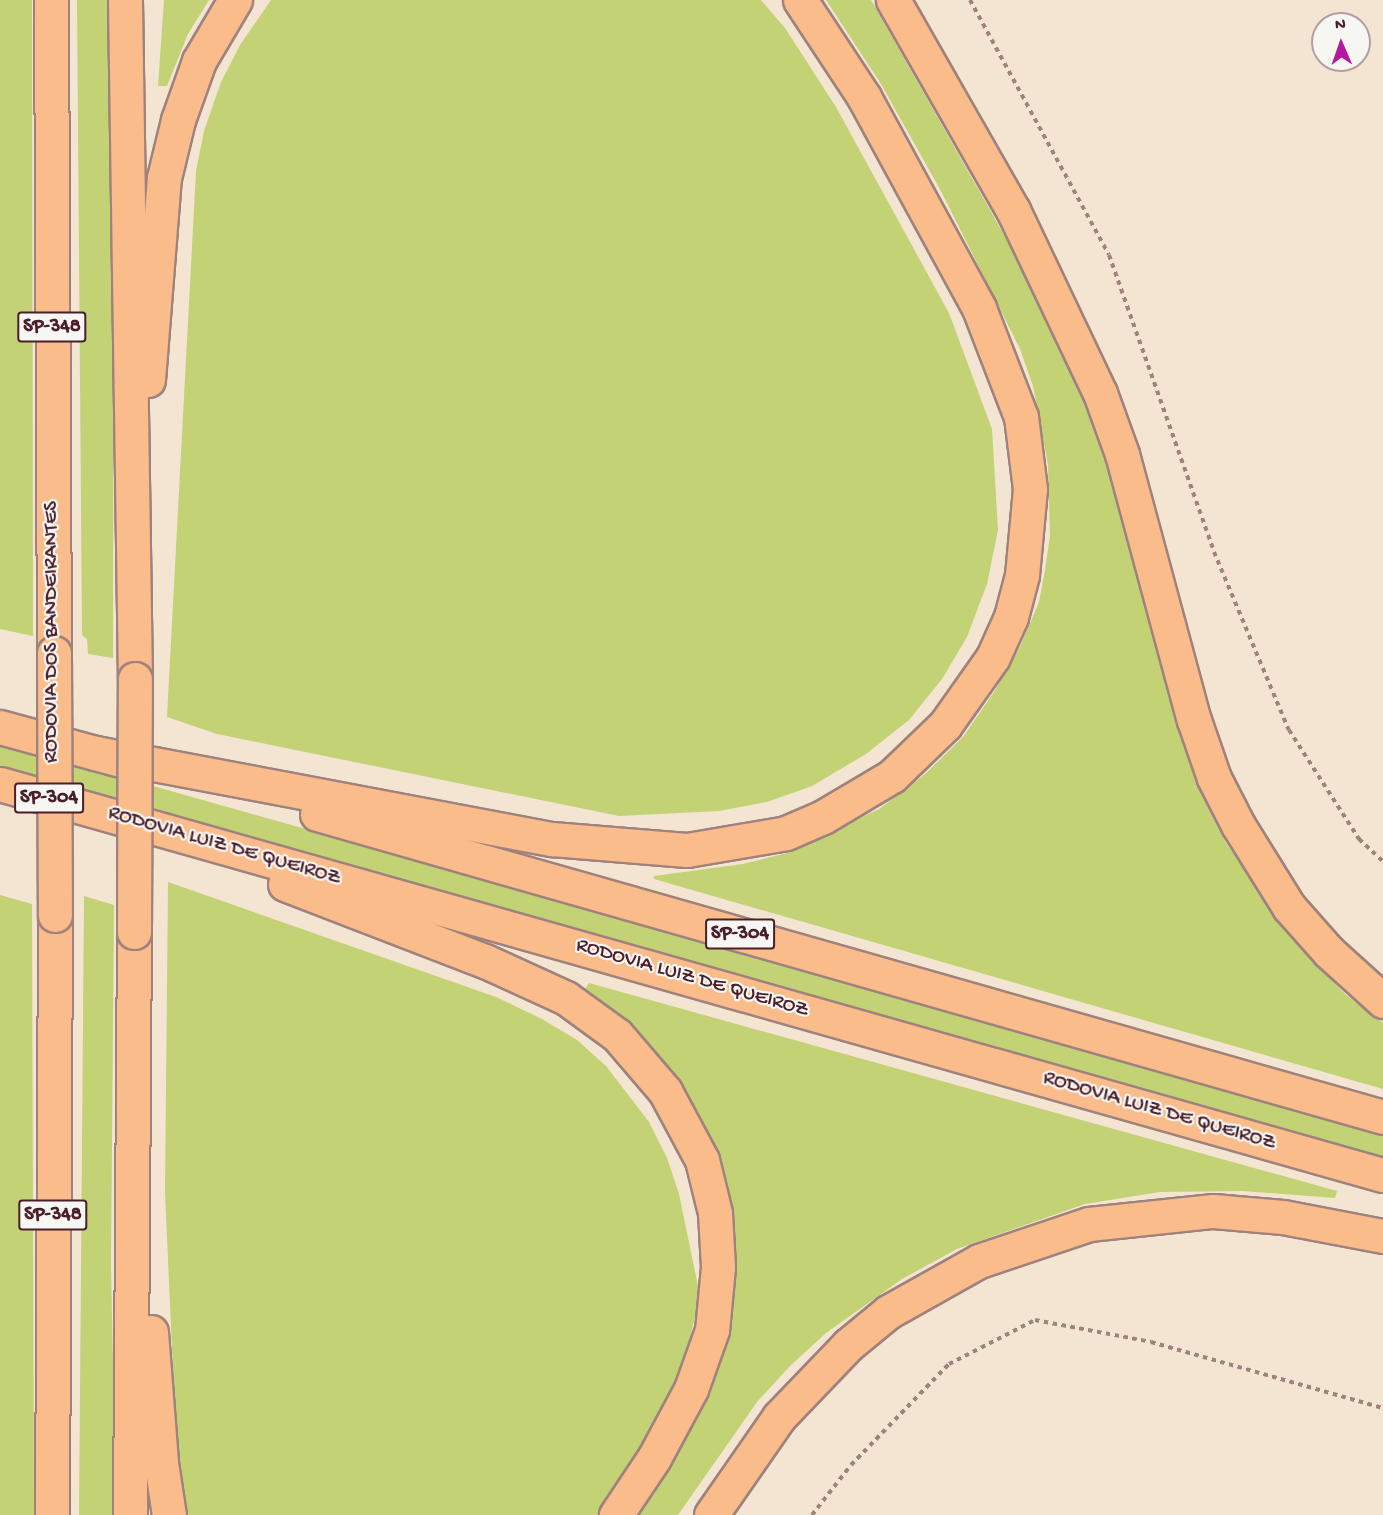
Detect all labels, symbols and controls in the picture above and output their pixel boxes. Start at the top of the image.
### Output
north arrow [1311,12,1371,72]
text: N [1335,16,1346,35]
road number: SP-348 [16,310,88,344]
street label: RODOVIA DOS BANDEIRANTES [40,501,66,763]
road number: SP-304 [13,781,85,815]
street label: RODOVIA LUIZ DE QUEIROZ [105,802,343,892]
road number: SP-304 [704,917,776,951]
street label: RODOVIA LUIZ DE QUEIROZ [573,934,811,1024]
street label: RODOVIA LUIZ DE QUEIROZ [1040,1067,1278,1157]
road number: SP-348 [17,1198,89,1232]

